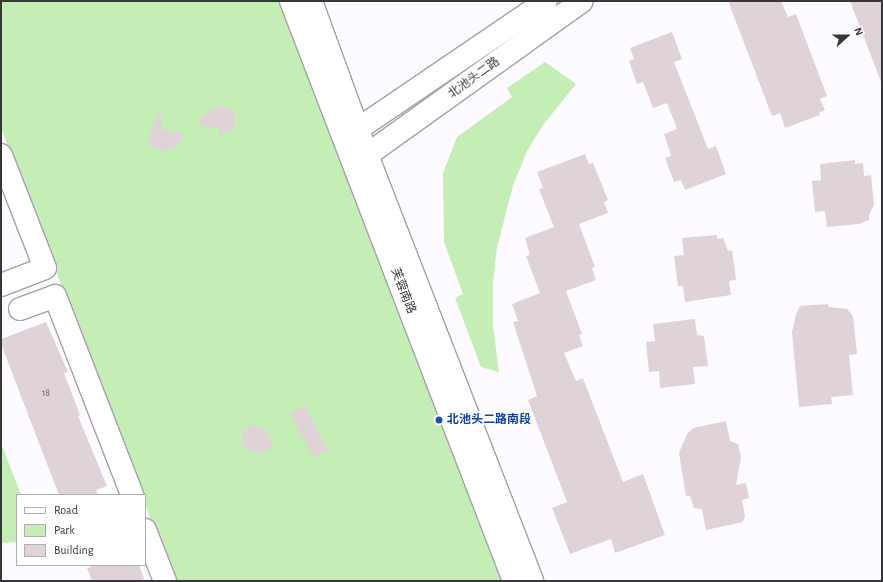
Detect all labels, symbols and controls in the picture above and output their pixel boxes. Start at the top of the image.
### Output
north arrow [827,16,867,56]
text: N [852,26,865,37]
street label: 北池头二路 [445,55,503,101]
street label: 芙蓉南路 [388,266,418,316]
house number: 18 [42,388,50,400]
place label: 北池头二路南段 [447,413,531,427]
marker: 北池头二路南段 [434,415,444,425]
legend [16,494,146,566]
text: Road [54,504,78,516]
text: Park [54,524,75,536]
text: Building [54,544,94,556]

